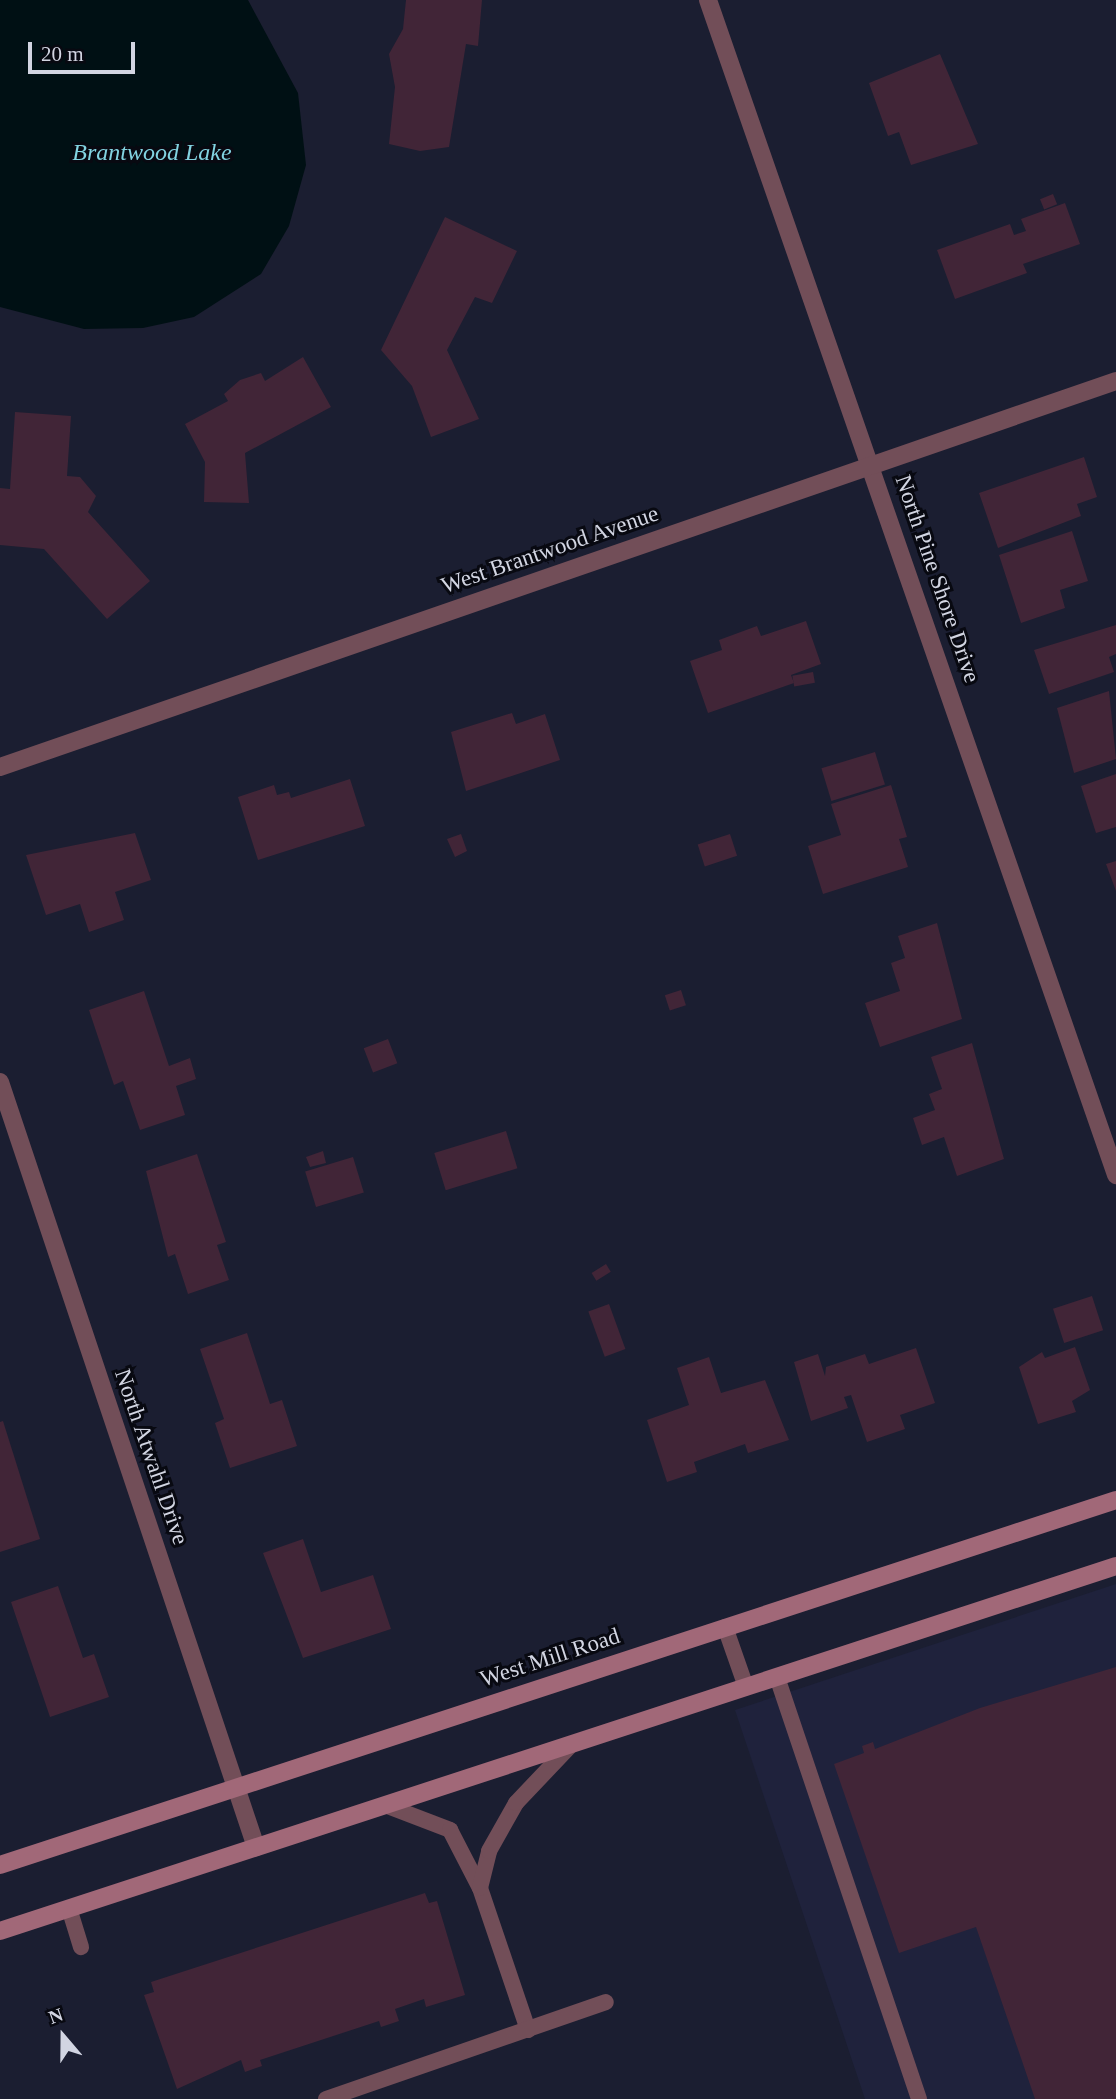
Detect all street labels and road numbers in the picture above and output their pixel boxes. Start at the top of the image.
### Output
street label: North Pine Shore Drive [888,472,986,686]
street label: West Brantwood Avenue [437,500,663,600]
street label: North Atwahl Drive [108,1365,194,1549]
street label: West Mill Road [477,1622,623,1694]

